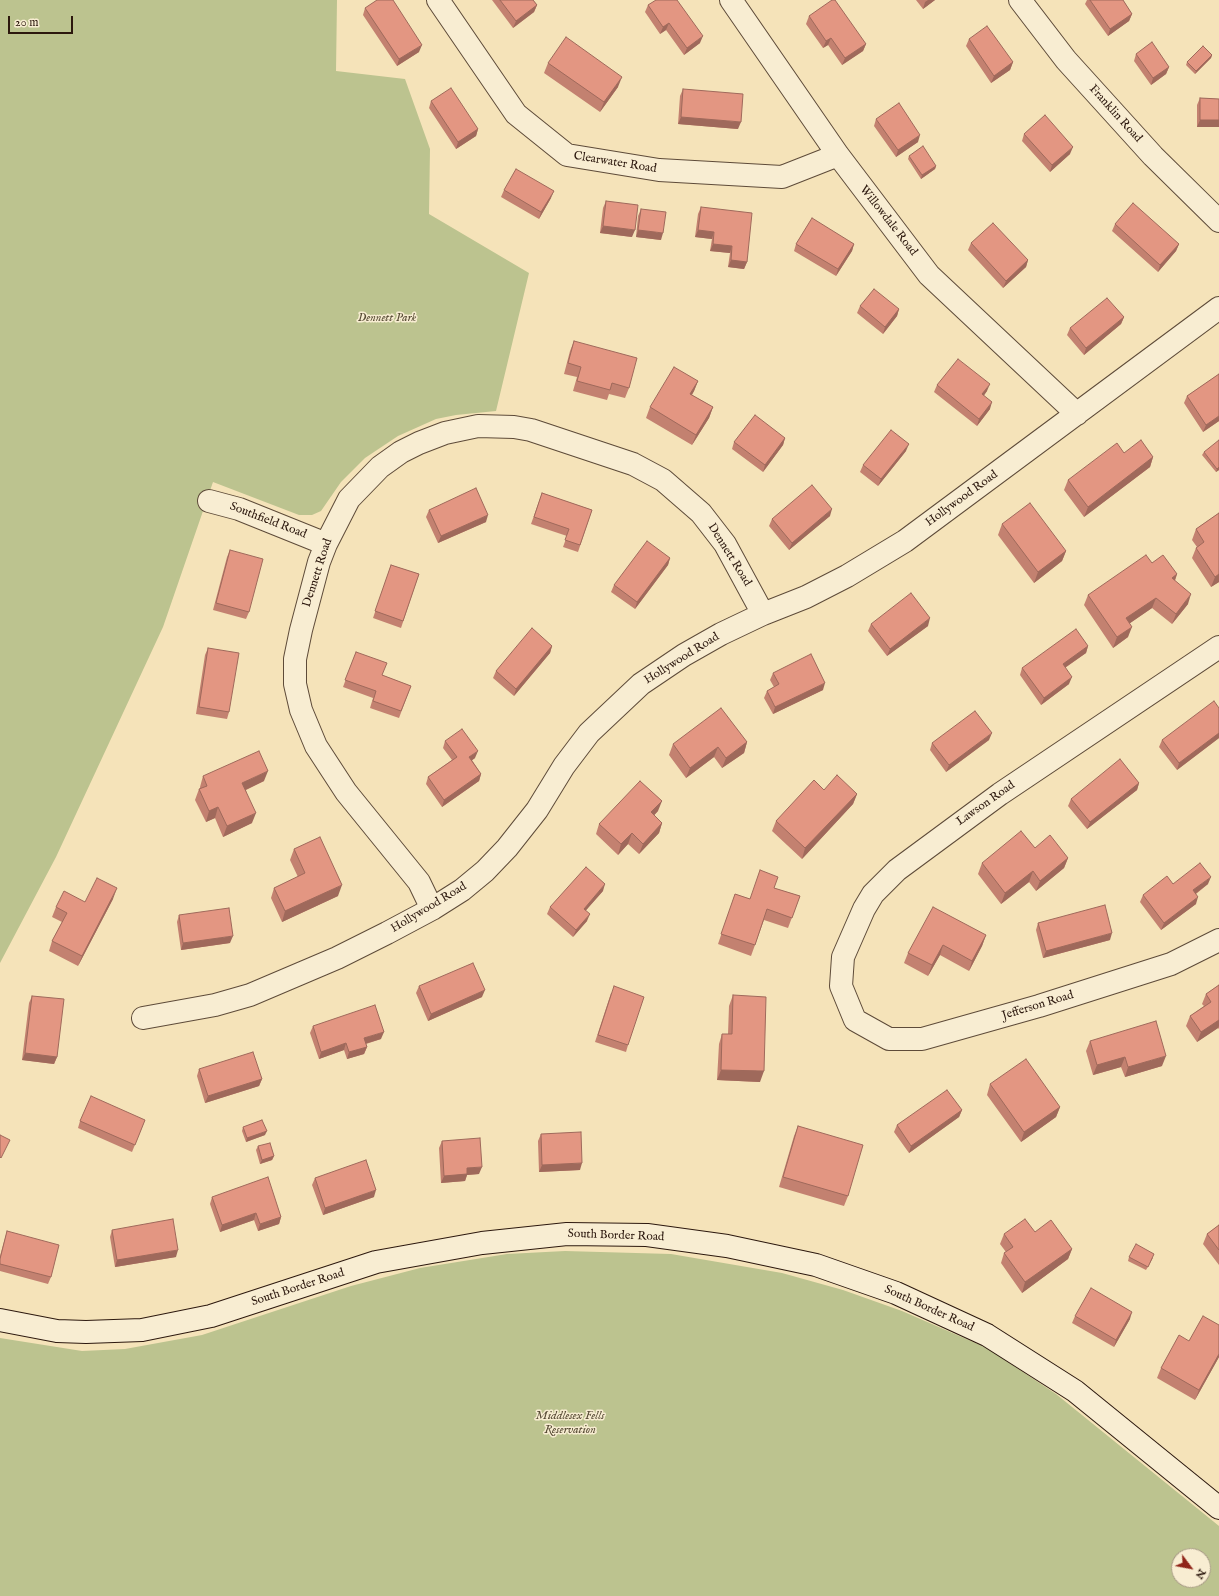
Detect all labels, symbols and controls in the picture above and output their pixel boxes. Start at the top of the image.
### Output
scale bar [10,8,75,34]
text: 20 m [15,15,38,30]
street label: Franklin Road [1085,82,1145,146]
street label: Clearwater Road [573,149,657,177]
street label: Willowdale Road [856,183,920,259]
park label: Dennett Park [358,312,416,326]
street label: Hollywood Road [923,468,1001,530]
street label: Southfield Road [228,500,308,542]
street label: Dennett Road [704,521,754,589]
street label: Dennett Road [300,537,336,609]
street label: Hollywood Road [642,630,722,688]
street label: Lawson Road [954,779,1018,829]
street label: Hollywood Road [389,880,469,936]
street label: Jefferson Road [1001,988,1075,1024]
street label: South Border Road [567,1227,665,1245]
street label: South Border Road [250,1266,346,1310]
street label: South Border Road [882,1283,976,1335]
park label: Middlesex Fells Reservation [536,1410,604,1438]
north arrow [1171,1548,1211,1588]
text: N [1192,1566,1209,1582]

